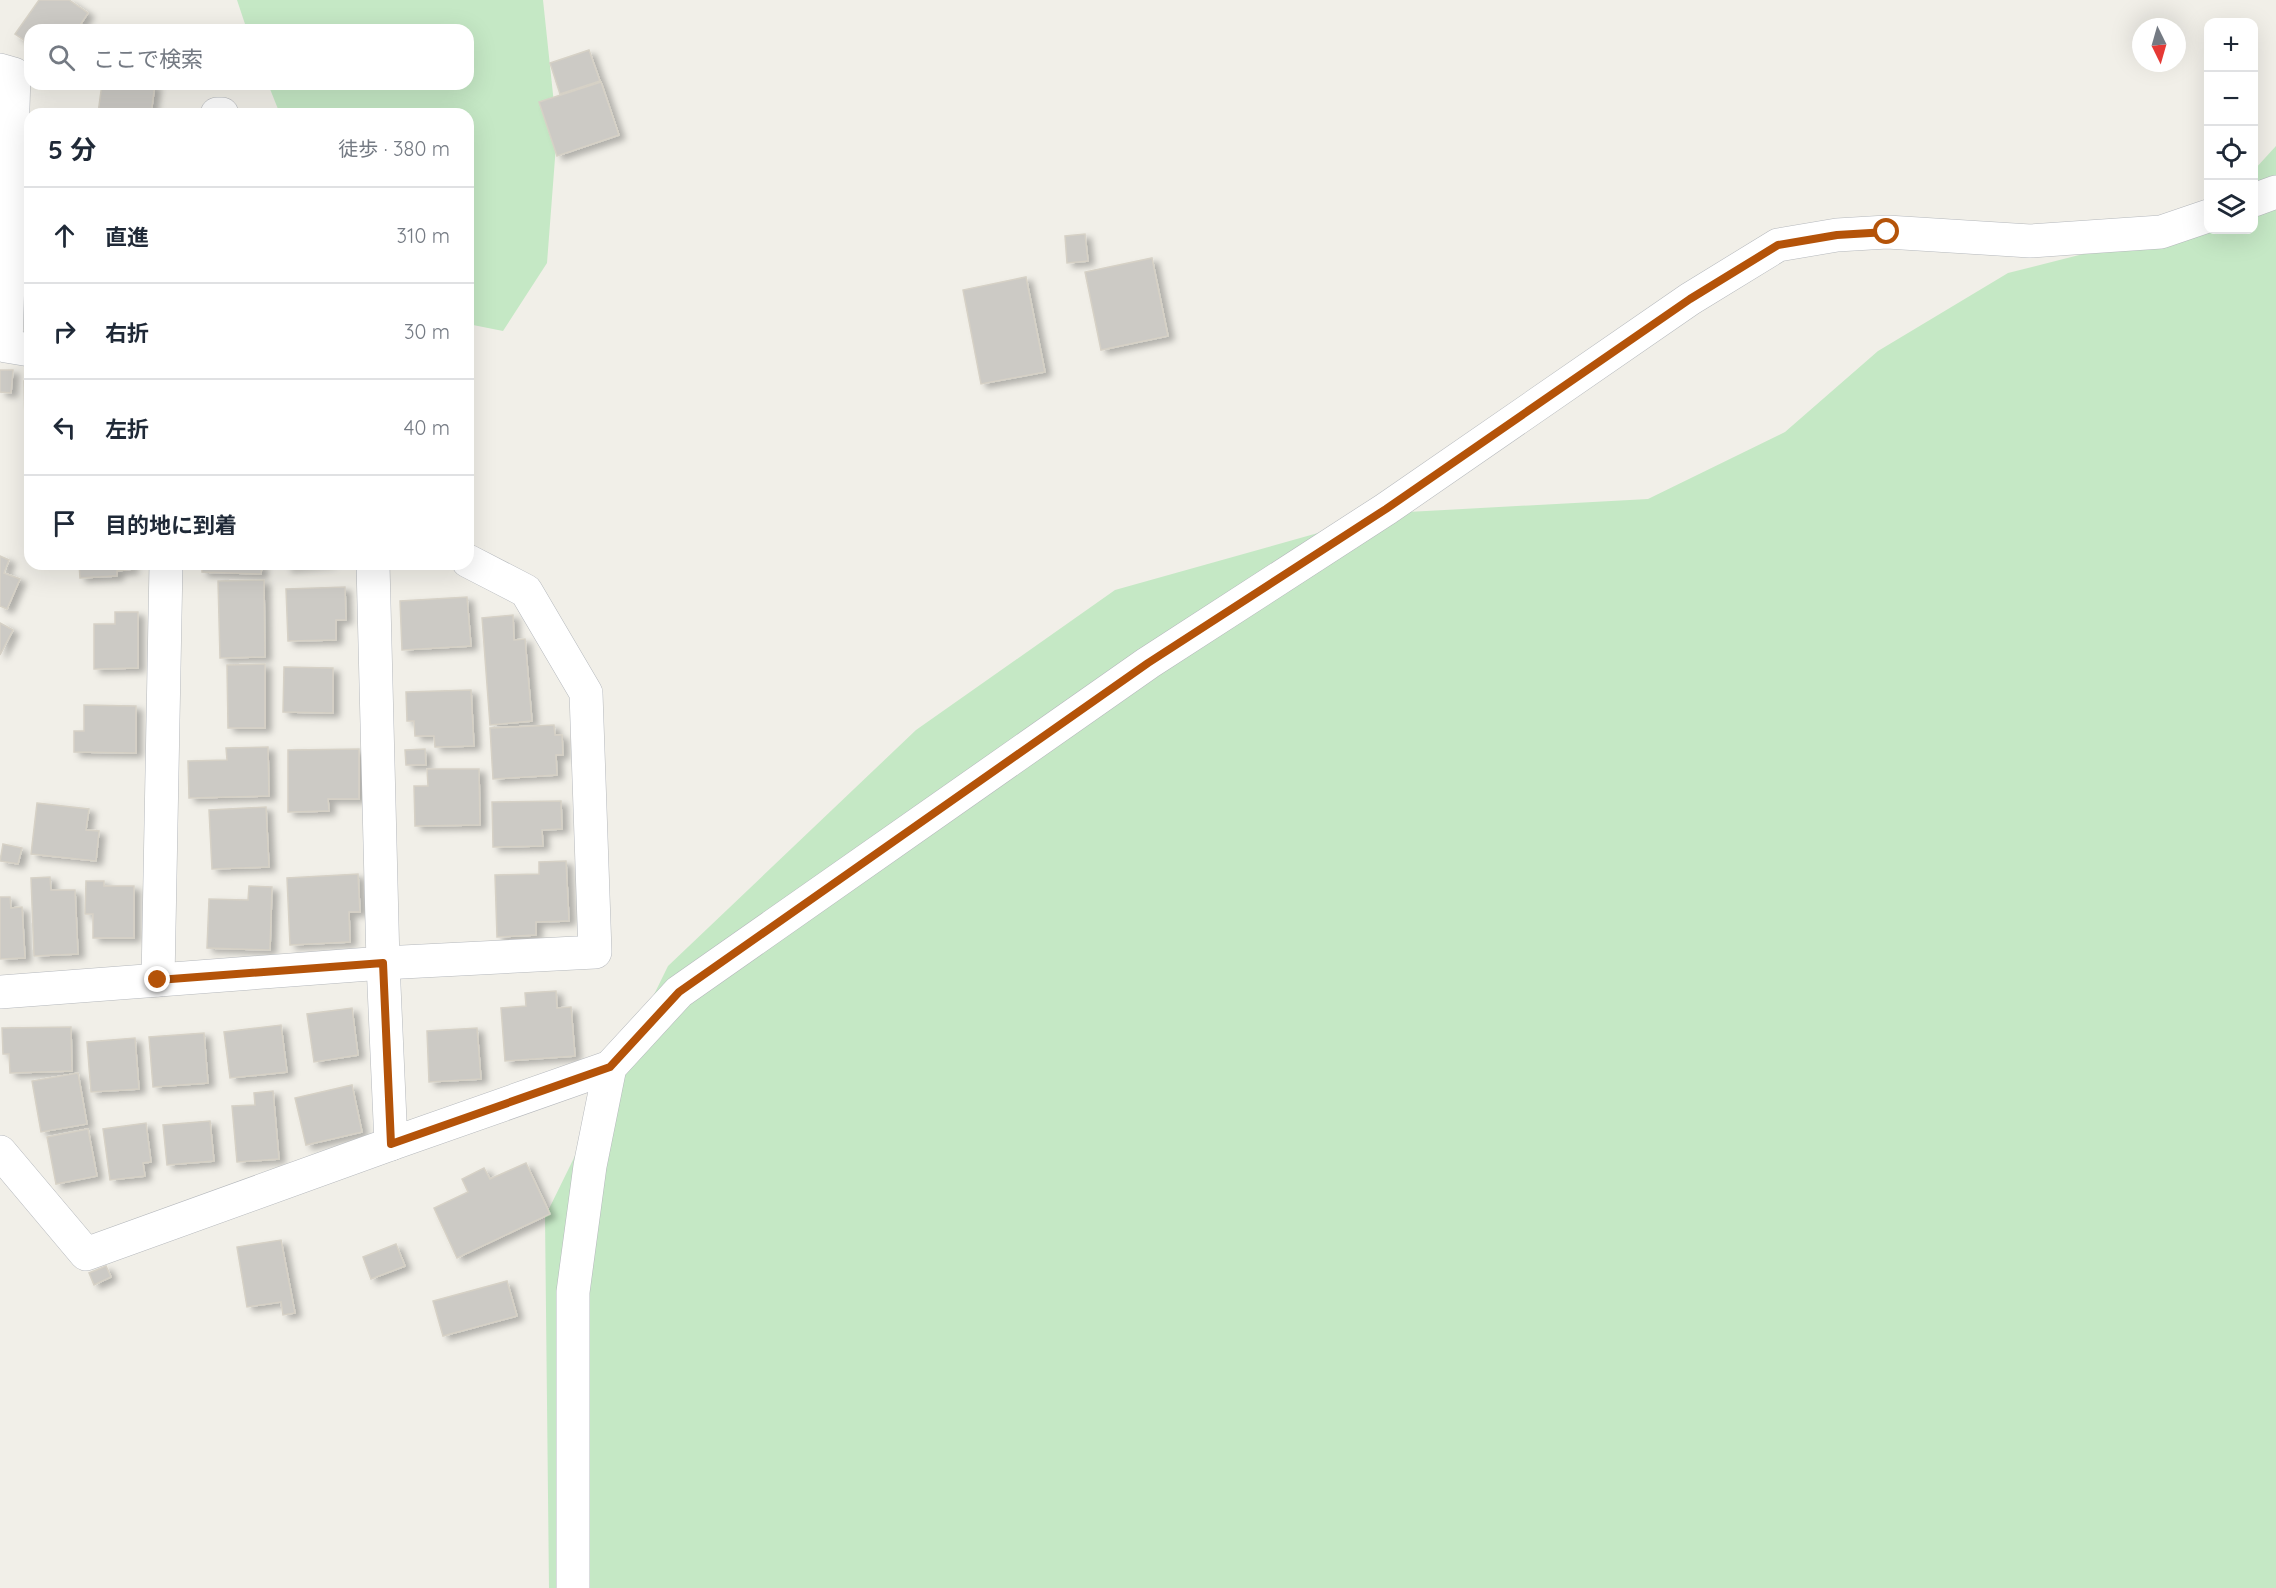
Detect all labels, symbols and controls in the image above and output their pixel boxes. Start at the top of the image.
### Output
north arrow [2132,18,2186,72]
map controls [2204,18,2258,234]
button: + [2204,18,2258,72]
search box [24,24,474,90]
icon: search [45,41,78,74]
text: ここで検索 [93,45,203,73]
button: − [2204,72,2258,126]
button: locate [2204,126,2258,180]
text: 5 分 [48,133,96,166]
text: 徒歩 · 380 m [338,136,450,161]
button: layers [2204,180,2258,234]
route start [1873,218,1899,244]
icon: ahead [48,219,81,252]
text: 直進 [105,223,149,251]
text: 310 m [397,223,450,248]
icon: right [48,315,81,348]
text: 右折 [105,319,149,347]
text: 30 m [404,319,450,344]
icon: left [48,411,81,444]
text: 左折 [105,415,149,443]
text: 40 m [404,415,450,440]
icon: arrive [48,507,81,540]
text: 目的地に到着 [105,511,237,539]
route end [144,966,170,992]

